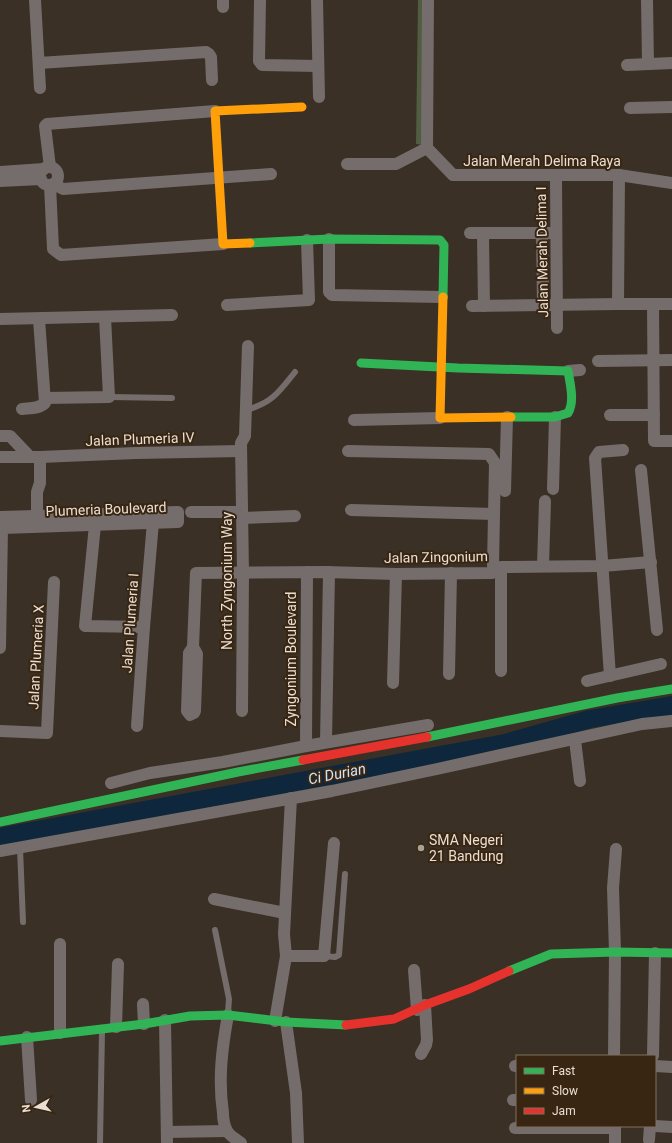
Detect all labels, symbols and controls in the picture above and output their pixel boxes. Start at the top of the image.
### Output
street label: Jalan Merah Delima Raya [463,153,621,169]
street label: Jalan Merah Delima I [533,186,551,318]
street label: Jalan Plumeria IV [85,429,195,449]
street label: Plumeria Boulevard [45,499,167,519]
street label: North Zyngonium Way [219,512,235,650]
street label: Jalan Zingonium [384,548,488,566]
street label: Jalan Plumeria I [119,572,141,674]
street label: Zyngonium Boulevard [283,592,299,726]
street label: Jalan Plumeria X [25,604,47,710]
water label: Ci Durian [306,760,368,788]
place label: SMA Negeri 21 Bandung [429,832,503,864]
marker: SMA Negeri 21 Bandung [416,843,426,853]
legend [516,1055,656,1127]
text: Fast [552,1064,575,1078]
text: Slow [552,1084,578,1098]
north arrow [16,1087,56,1127]
text: N [20,1103,34,1113]
text: Jam [552,1104,576,1118]

